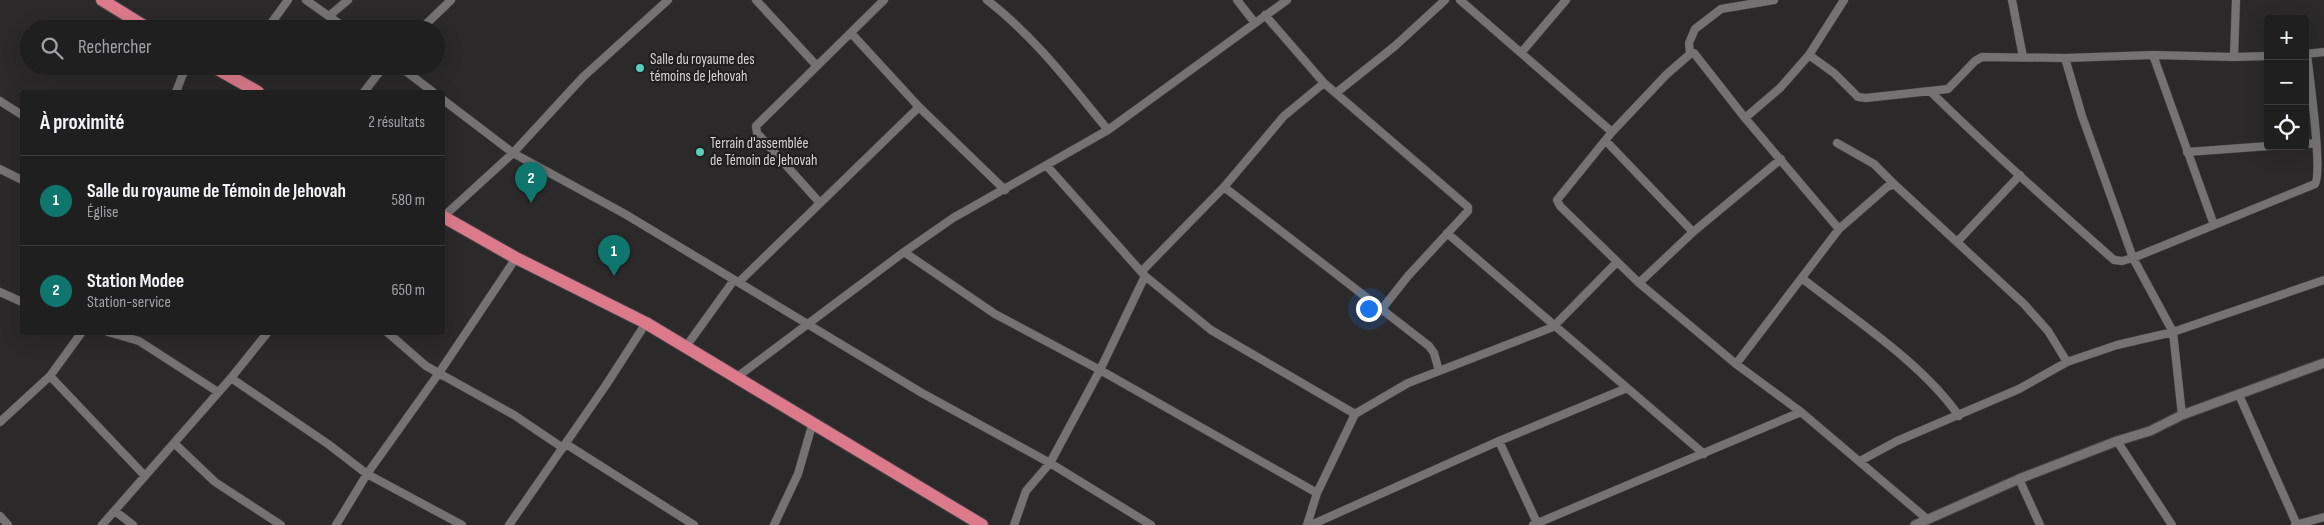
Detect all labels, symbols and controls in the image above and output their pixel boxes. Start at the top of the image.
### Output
map controls [2264,15,2309,150]
button: + [2264,15,2309,60]
search box [20,20,445,75]
icon: search [38,34,66,62]
text: Rechercher [78,36,152,59]
place label: Salle du royaume des témoins de Jehovah [650,50,755,86]
button: − [2264,60,2309,105]
marker: Salle du royaume des témoins de Jehovah [634,62,646,74]
button: locate [2264,105,2309,150]
text: À proximité [40,110,125,135]
text: 2 résultats [368,113,425,132]
place label: Terrain d'assemblée de Témoin de Jehovah [710,134,817,170]
marker: Terrain d'assemblée de Témoin de Jehovah [694,146,706,158]
pin: 2 [515,162,547,203]
text: Salle du royaume de Témoin de Jehovah [87,180,346,203]
text: 1 [53,191,59,210]
text: 580 m [392,191,425,210]
text: Église [87,203,118,222]
pin: 1 [598,235,630,276]
text: Station Modee [87,270,184,293]
text: 2 [52,281,60,300]
text: 650 m [392,281,425,300]
text: Station-service [87,293,171,312]
your location [1356,296,1382,322]

